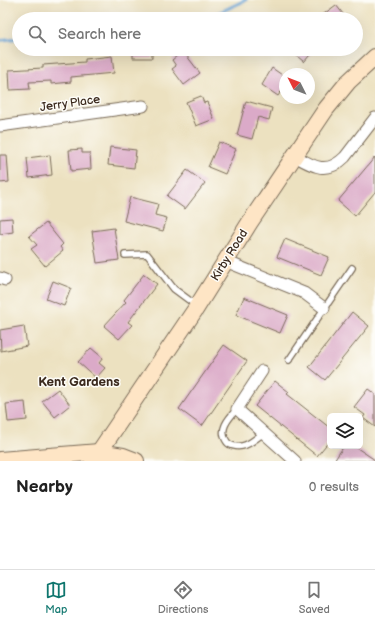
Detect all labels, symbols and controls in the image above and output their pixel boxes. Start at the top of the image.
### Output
search box [12,12,363,56]
icon: search [26,23,48,45]
text: Search here [58,25,141,44]
north arrow [279,68,315,104]
street label: Jerry Place [39,92,101,115]
street label: Kirby Road [208,226,251,284]
district label: Kent Gardens [38,374,120,390]
map controls [327,413,363,449]
button: layers [327,413,363,449]
text: Nearby [16,477,73,497]
text: 0 results [309,479,359,495]
tab: Map [45,579,67,616]
tab: Directions [158,579,208,616]
tab: Saved [299,579,330,616]

